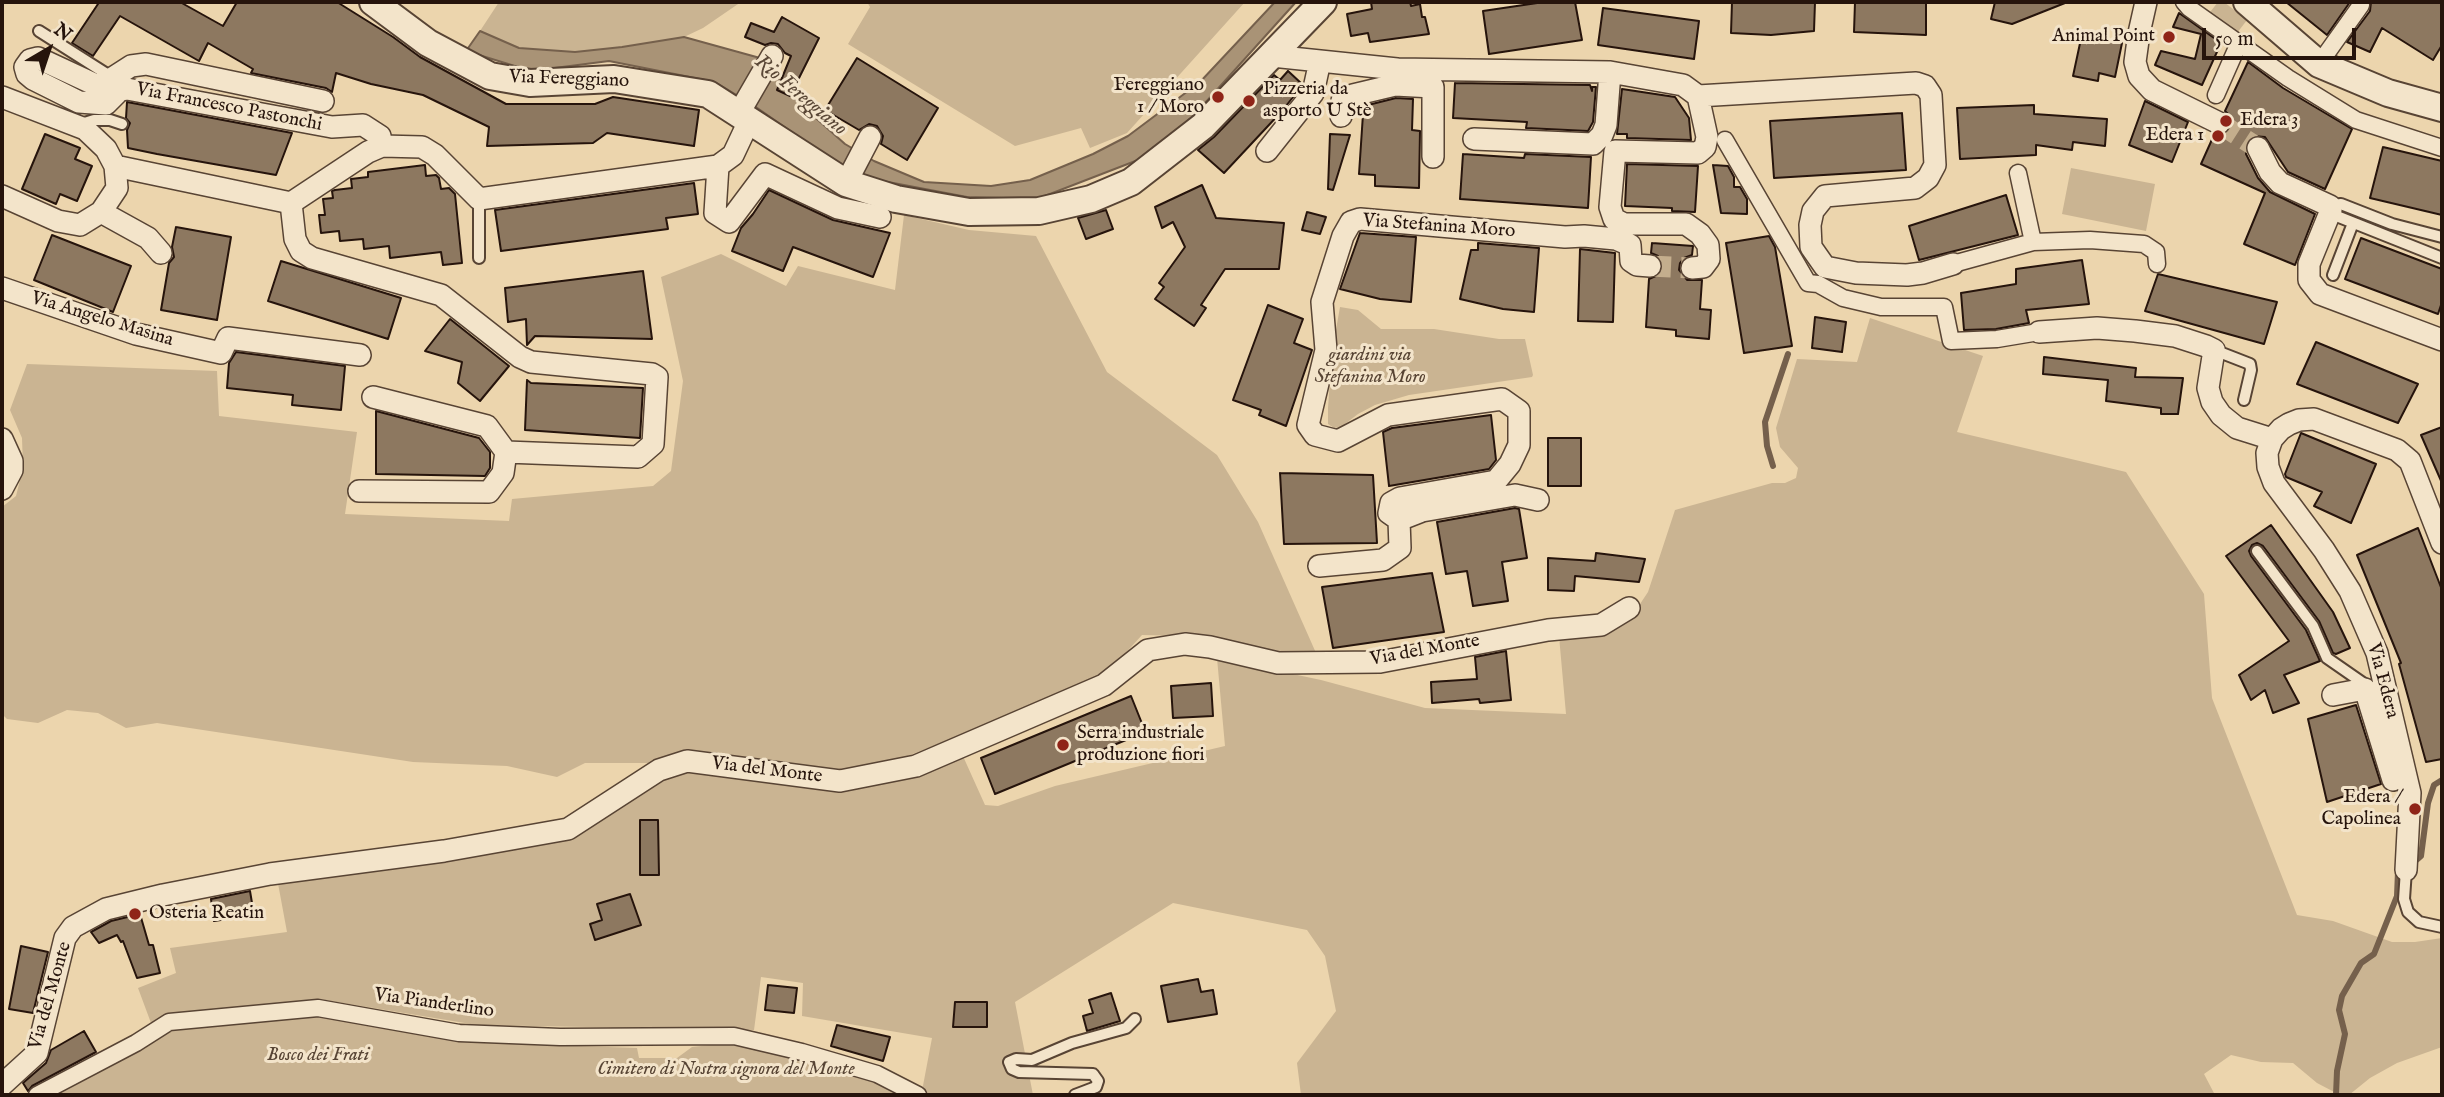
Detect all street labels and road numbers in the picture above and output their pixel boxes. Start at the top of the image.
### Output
street label: Via Fereggiano [508,67,630,93]
street label: Via Francesco Pastonchi [134,79,324,137]
street label: Via Stefanina Moro [1362,210,1516,244]
street label: Via Angelo Masina [28,288,176,352]
street label: Via del Monte [1368,630,1482,672]
street label: Via Edera [2361,641,2403,721]
street label: Via del Monte [710,753,824,789]
street label: Via del Monte [25,939,77,1053]
street label: Via Pianderlino [373,984,495,1024]

